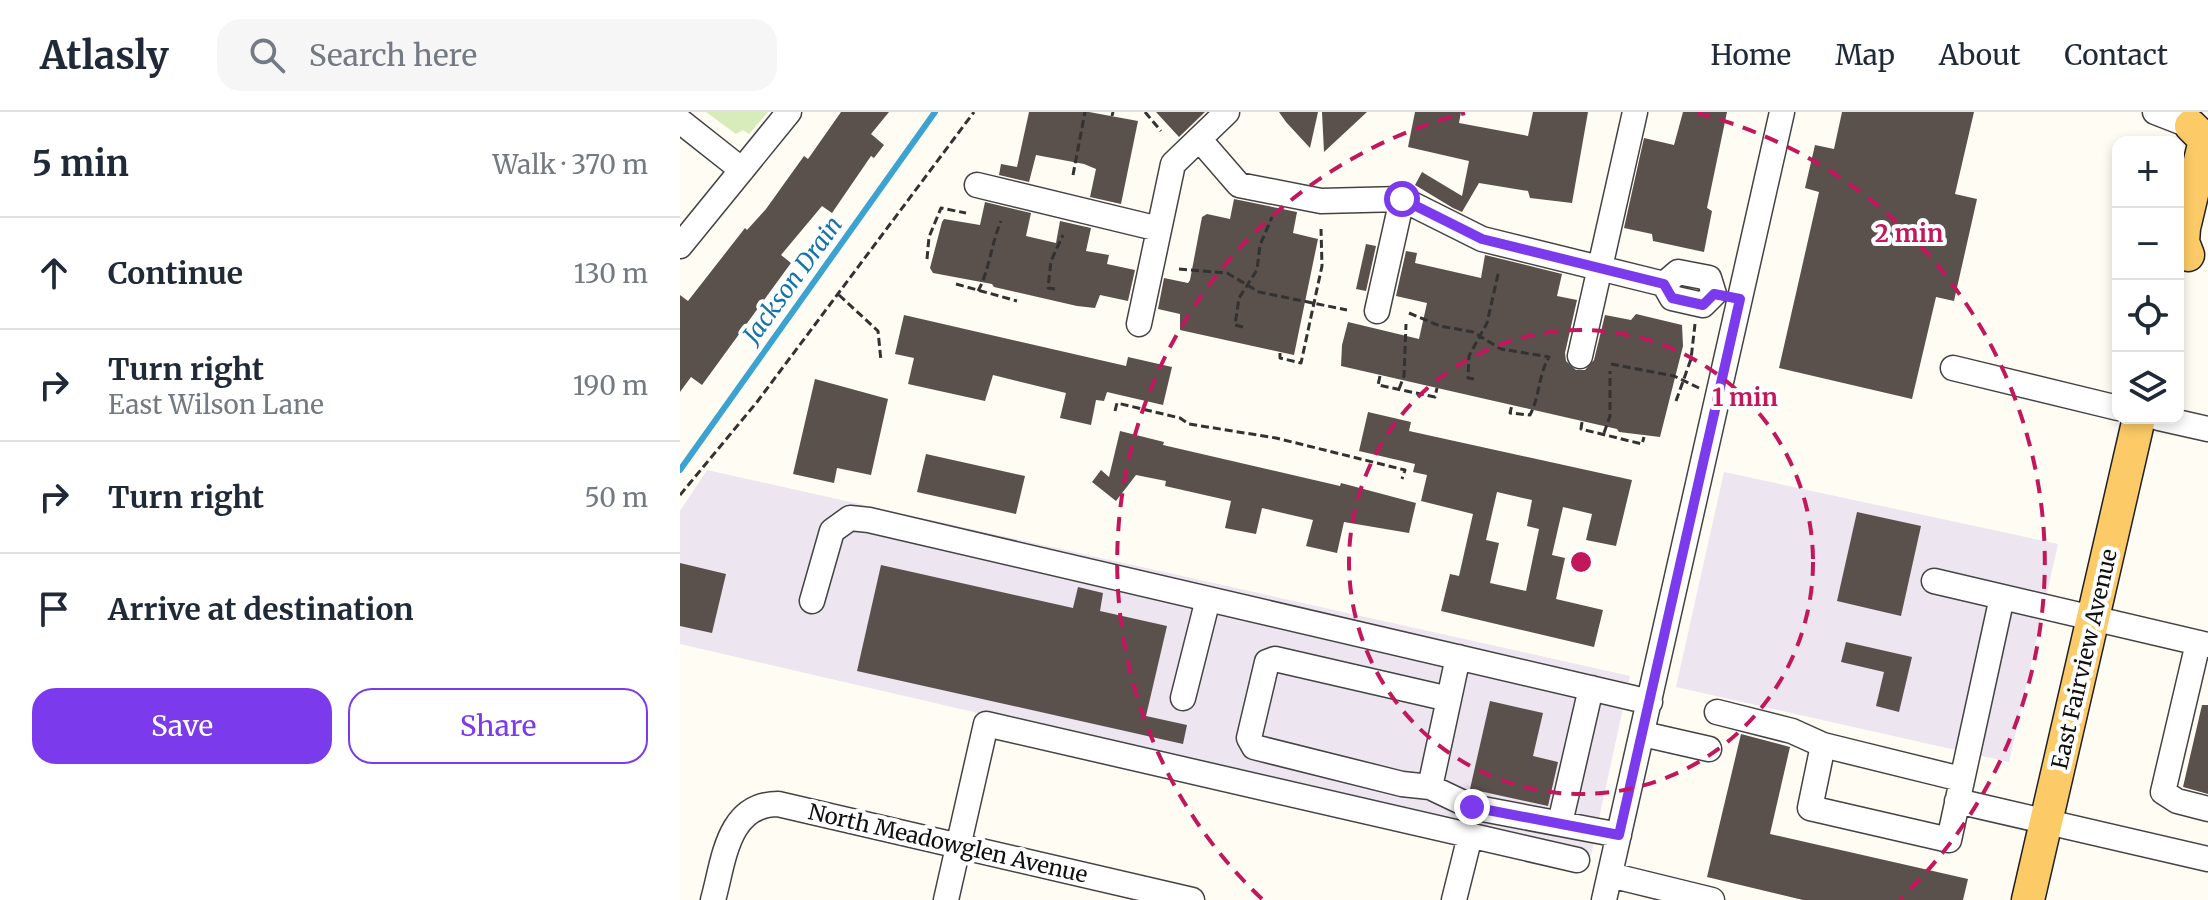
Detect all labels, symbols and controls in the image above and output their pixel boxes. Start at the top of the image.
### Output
search box [217,19,777,91]
text: Atlasly [40,32,169,79]
icon: search [245,33,289,77]
text: Search here [309,36,477,74]
text: Home [1710,37,1791,73]
text: Map [1835,37,1895,73]
text: About [1939,37,2020,73]
text: Contact [2064,37,2168,73]
map controls [2112,136,2184,424]
button: + [2112,136,2184,208]
text: 5 min [32,143,129,185]
text: Walk · 370 m [492,148,648,181]
route start [1384,181,1420,217]
button: − [2112,208,2184,280]
water label: Jackson Drain [734,210,849,352]
text: 2 min [1875,218,1943,249]
icon: ahead [32,251,76,295]
text: Continue [108,254,243,292]
text: 130 m [574,257,648,290]
button: locate [2112,280,2184,352]
text: Turn right [108,350,264,388]
button: layers [2112,352,2184,424]
icon: right [32,363,76,407]
text: 190 m [573,369,648,402]
text: 1 min [1712,382,1778,413]
text: East Wilson Lane [108,388,324,421]
icon: right [32,475,76,519]
text: Turn right [108,478,264,516]
text: 50 m [584,481,648,514]
street label: East Fairview Avenue [2045,546,2123,772]
centre of rings [1567,548,1595,576]
icon: arrive [32,587,76,631]
text: Arrive at destination [108,590,414,628]
button: Save [32,688,332,764]
button: Share [348,688,648,764]
route end [1454,789,1490,825]
street label: North Meadowglen Avenue [806,797,1090,889]

